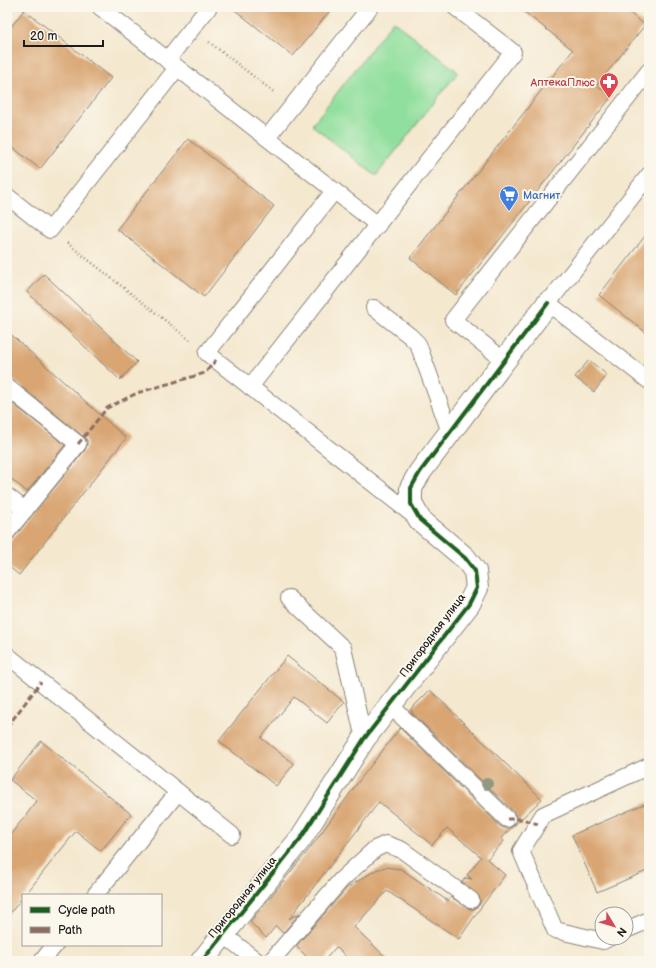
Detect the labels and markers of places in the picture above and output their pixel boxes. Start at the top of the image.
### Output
pharmacy icon: АптекаПлюс [598,71,620,99]
place label: АптекаПлюс [529,76,596,89]
supermarket icon: Магнит [498,184,520,212]
place label: Магнит [523,189,560,202]

